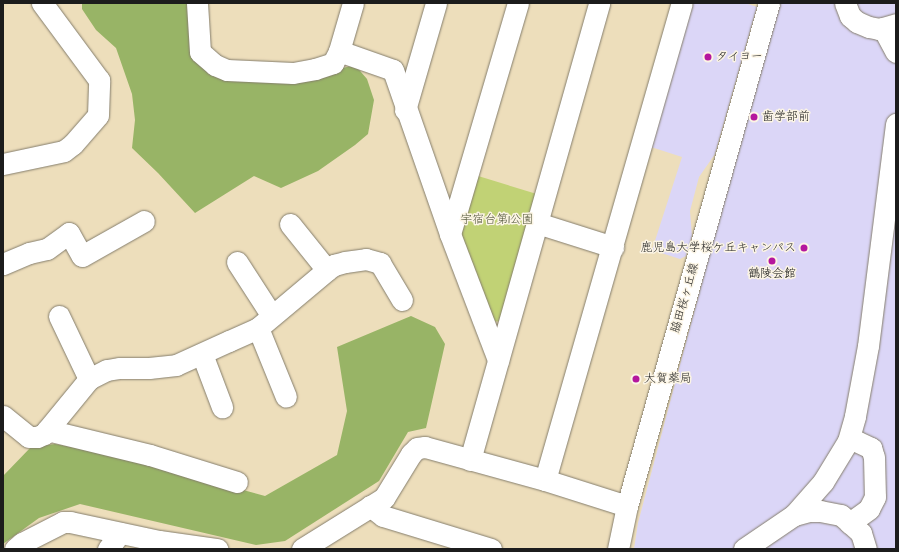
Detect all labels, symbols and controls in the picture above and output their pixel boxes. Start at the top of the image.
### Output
place label: タイヨー [716,50,763,64]
marker: タイヨー [703,52,713,62]
place label: 歯学部前 [762,110,810,124]
marker: 歯学部前 [749,112,759,122]
park label: 宇宿台第1公園 [460,213,534,227]
place label: 鹿児島大学桜ケ丘キャンパス [640,241,796,255]
marker: 鹿児島大学桜ケ丘キャンパス [799,243,809,253]
marker: 鶴陵会館 [767,256,777,266]
street label: 脇田桜ヶ丘線 [668,261,702,335]
place label: 鶴陵会館 [748,267,796,281]
place label: 大賀薬局 [644,372,692,386]
marker: 大賀薬局 [631,374,641,384]

